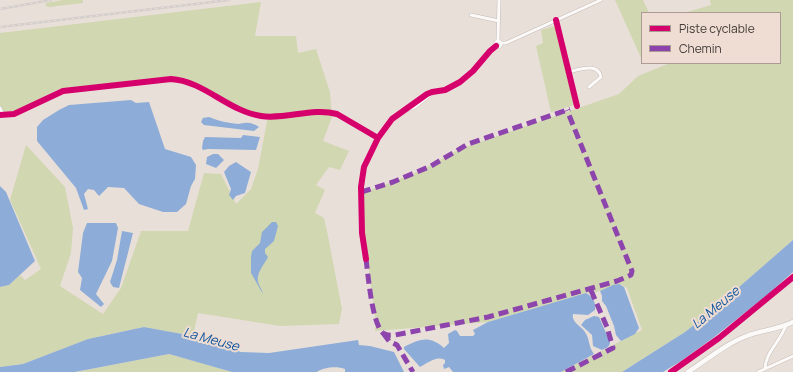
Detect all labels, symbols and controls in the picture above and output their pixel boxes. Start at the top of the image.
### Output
legend [641,12,781,64]
text: Piste cyclable [679,20,755,37]
text: Chemin [679,40,722,57]
water label: La Meuse [689,284,743,332]
water label: La Meuse [181,325,241,355]

